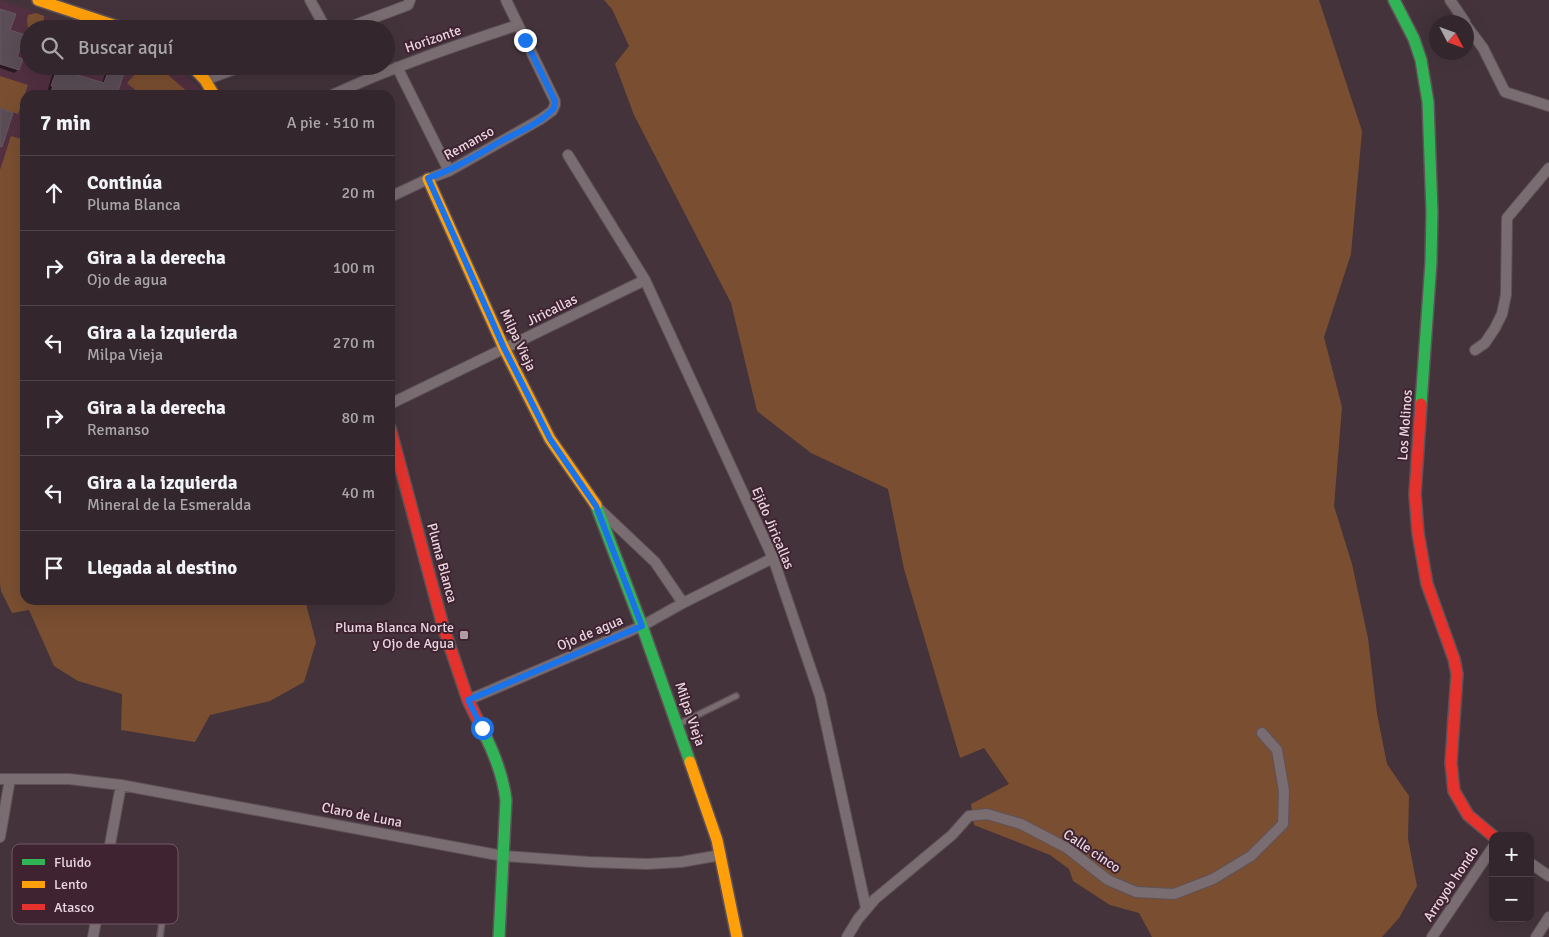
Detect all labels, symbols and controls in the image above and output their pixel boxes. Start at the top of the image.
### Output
north arrow [1429,15,1474,60]
search box [20,20,395,75]
street label: Horizonte [403,21,463,57]
route end [514,29,537,52]
icon: search [38,34,66,62]
text: Buscar aquí [78,36,173,60]
text: 7 min [40,110,91,136]
text: A pie · 510 m [287,113,375,133]
street label: Remanso [441,122,497,164]
text: Continúa [87,171,162,195]
icon: ahead [40,179,68,207]
text: 20 m [341,183,375,203]
text: Pluma Blanca [87,195,181,215]
text: Gira a la derecha [87,246,226,270]
icon: right [40,254,68,282]
text: 100 m [333,258,375,278]
text: Ojo de agua [87,270,167,290]
street label: Jiricallas [524,290,580,330]
street label: Milpa Vieja [496,306,540,374]
text: Gira a la izquierda [87,321,237,345]
icon: left [40,329,68,357]
text: 270 m [333,333,375,353]
text: Milpa Vieja [87,345,163,365]
street label: Los Molinos [1394,389,1416,461]
text: Gira a la derecha [87,396,226,420]
icon: right [40,404,68,432]
text: 80 m [341,408,375,428]
text: Remanso [87,420,149,440]
text: Gira a la izquierda [87,471,237,495]
icon: left [40,479,68,507]
text: 40 m [341,483,375,503]
street label: Ejido Jiricallas [748,484,798,572]
text: Mineral de la Esmeralda [87,495,251,515]
street label: Pluma Blanca [423,521,461,605]
icon: arrive [40,554,68,582]
text: Llegada al destino [87,556,237,580]
street label: Ojo de agua [554,611,626,655]
place label: Pluma Blanca Norte y Ojo de Agua [335,619,454,652]
marker: Pluma Blanca Norte y Ojo de Agua [458,629,470,641]
street label: Milpa Vieja [671,680,709,748]
route start [471,717,494,740]
street label: Claro de Luna [320,799,404,831]
street label: Calle cinco [1060,826,1124,876]
map controls [1489,832,1534,922]
button: + [1489,832,1534,877]
street label: Arroyob hondo [1420,843,1482,925]
legend [12,844,178,924]
text: Fluido [54,854,91,871]
text: Lento [54,876,88,893]
button: − [1489,877,1534,922]
text: Atasco [54,899,94,916]

